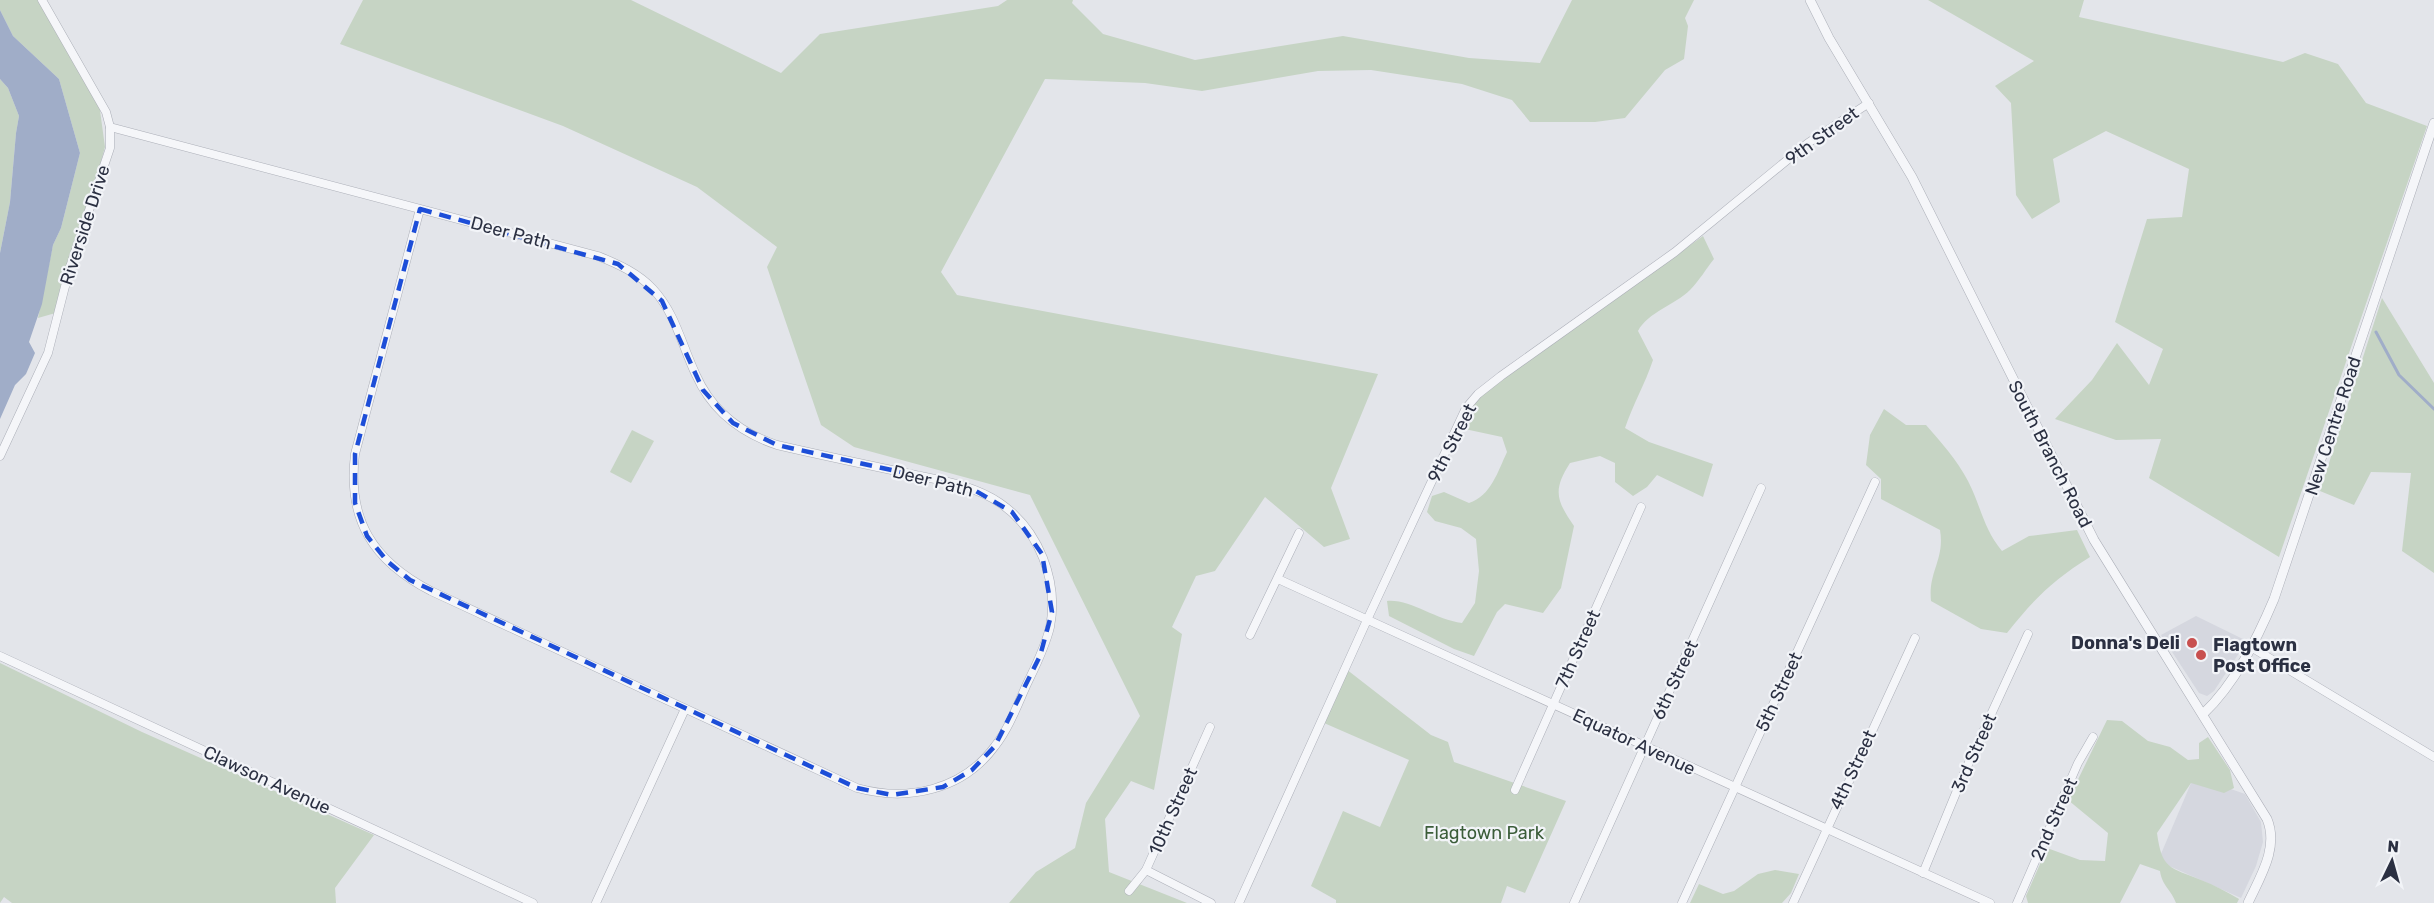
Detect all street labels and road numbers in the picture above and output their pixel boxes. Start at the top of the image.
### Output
street label: 9th Street [1781,102,1863,170]
street label: Riverside Drive [55,162,115,288]
street label: Deer Path [468,212,554,254]
street label: New Centre Road [2300,354,2366,498]
street label: South Branch Road [2003,377,2097,531]
street label: 9th Street [1423,400,1481,486]
street label: Deer Path [890,460,976,502]
street label: 7th Street [1551,606,1605,692]
street label: 6th Street [1647,637,1703,723]
street label: 5th Street [1751,649,1807,735]
street label: Equator Avenue [1569,704,1699,780]
street label: 3rd Street [1947,710,2001,796]
street label: 4th Street [1825,727,1881,813]
street label: Clawson Avenue [200,741,334,819]
street label: 10th Street [1144,764,1202,858]
street label: 2nd Street [2026,774,2082,864]

